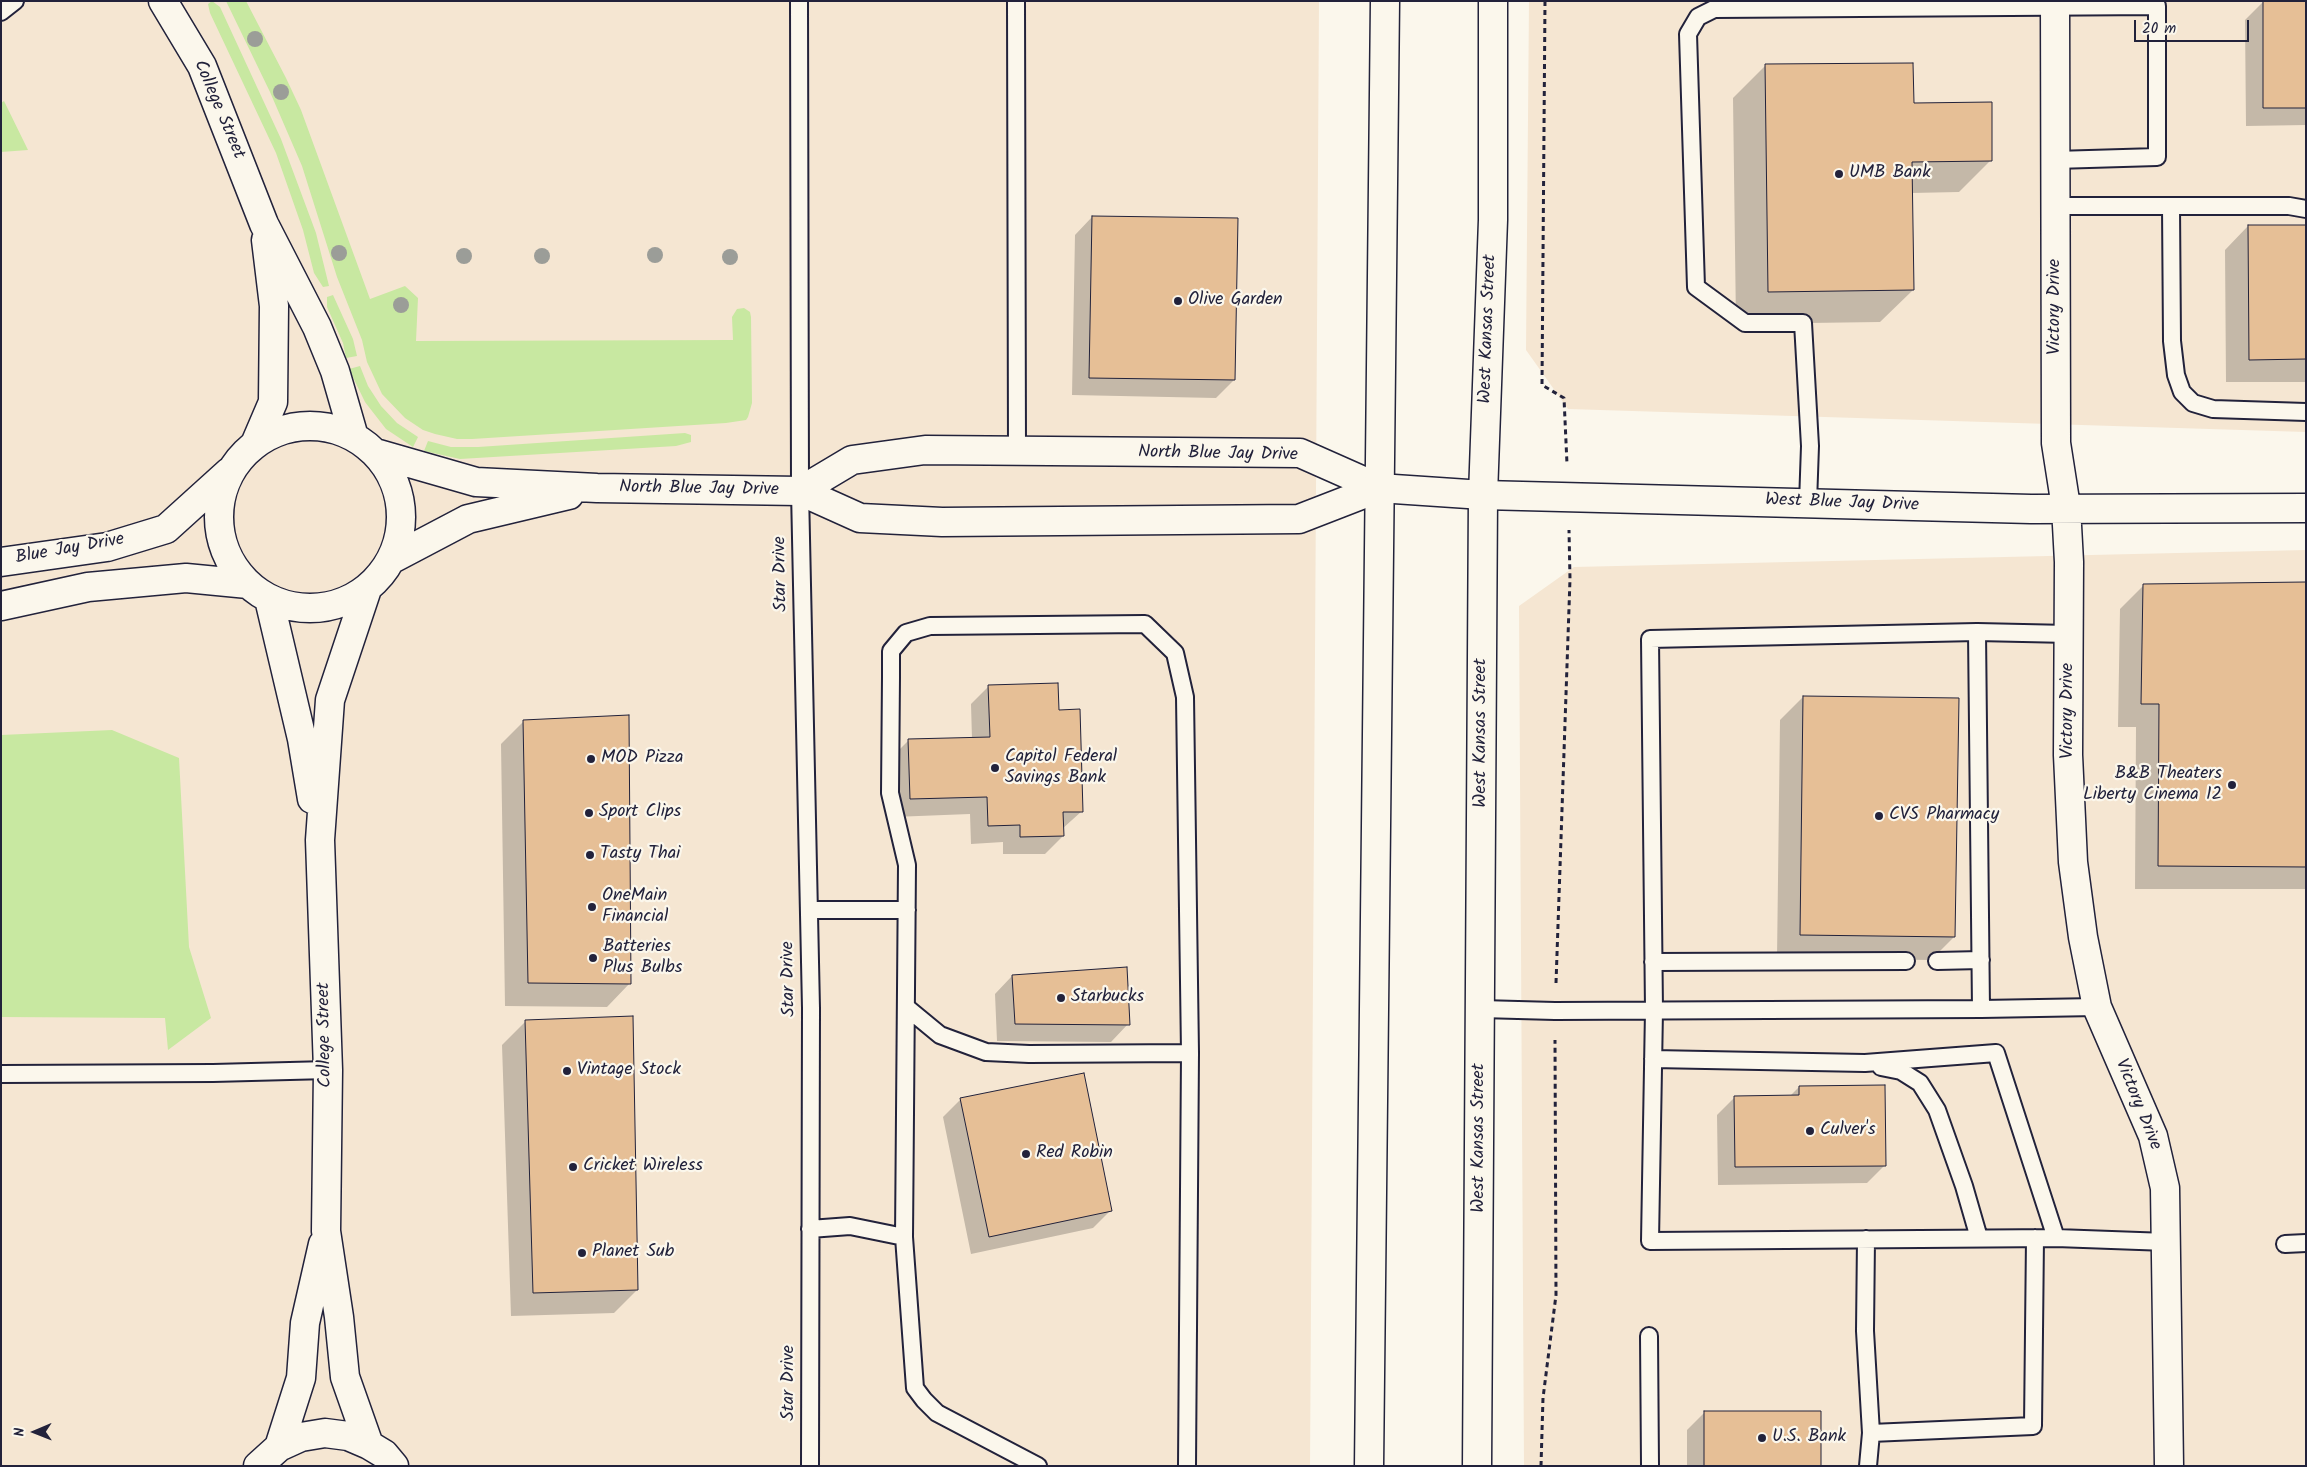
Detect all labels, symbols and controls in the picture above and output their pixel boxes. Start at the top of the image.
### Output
scale bar [2137,10,2252,42]
text: 20 m [2142,17,2176,41]
street label: College Street [187,57,249,163]
place label: UMB Bank [1849,163,1931,185]
marker: UMB Bank [1833,168,1845,180]
street label: West Kansas Street [1476,254,1502,404]
street label: Victory Drive [2045,259,2067,355]
place label: Olive Garden [1188,290,1283,312]
marker: Olive Garden [1172,295,1184,307]
street label: North Blue Jay Drive [1138,443,1298,467]
street label: North Blue Jay Drive [619,478,779,502]
street label: West Blue Jay Drive [1765,491,1919,517]
street label: Blue Jay Drive [14,530,126,570]
street label: Star Drive [771,536,793,612]
street label: West Kansas Street [1471,658,1493,808]
street label: Victory Drive [2058,663,2080,759]
place label: Capitol Federal Savings Bank [1005,747,1117,790]
place label: MOD Pizza [601,748,683,770]
marker: MOD Pizza [585,753,597,765]
marker: Capitol Federal Savings Bank [989,762,1001,774]
place label: B&B Theaters Liberty Cinema 12 [2083,764,2222,806]
marker: B&B Theaters Liberty Cinema 12 [2226,779,2238,791]
place label: Sport Clips [599,802,681,824]
place label: CVS Pharmacy [1889,805,1999,827]
marker: Sport Clips [583,807,595,819]
marker: CVS Pharmacy [1873,810,1885,822]
place label: Tasty Thai [600,844,680,866]
marker: Tasty Thai [584,849,596,861]
place label: OneMain Financial [602,886,668,929]
marker: OneMain Financial [586,901,598,913]
place label: Batteries Plus Bulbs [603,937,682,980]
street label: Star Drive [779,941,801,1017]
marker: Batteries Plus Bulbs [587,952,599,964]
street label: College Street [314,982,338,1088]
place label: Starbucks [1071,987,1144,1009]
marker: Starbucks [1055,992,1067,1004]
street label: Victory Drive [2109,1056,2165,1154]
place label: Vintage Stock [577,1060,681,1082]
street label: West Kansas Street [1469,1063,1491,1213]
marker: Vintage Stock [561,1065,573,1077]
place label: Culver's [1820,1120,1876,1142]
marker: Culver's [1804,1125,1816,1137]
place label: Red Robin [1036,1143,1113,1165]
marker: Red Robin [1020,1148,1032,1160]
place label: Cricket Wireless [583,1156,703,1178]
marker: Cricket Wireless [567,1161,579,1173]
place label: Planet Sub [592,1242,674,1264]
marker: Planet Sub [576,1247,588,1259]
street label: Star Drive [779,1345,801,1421]
north arrow [10,1407,60,1457]
place label: U.S. Bank [1772,1427,1846,1449]
text: N [9,1428,31,1437]
marker: U.S. Bank [1756,1432,1768,1444]

